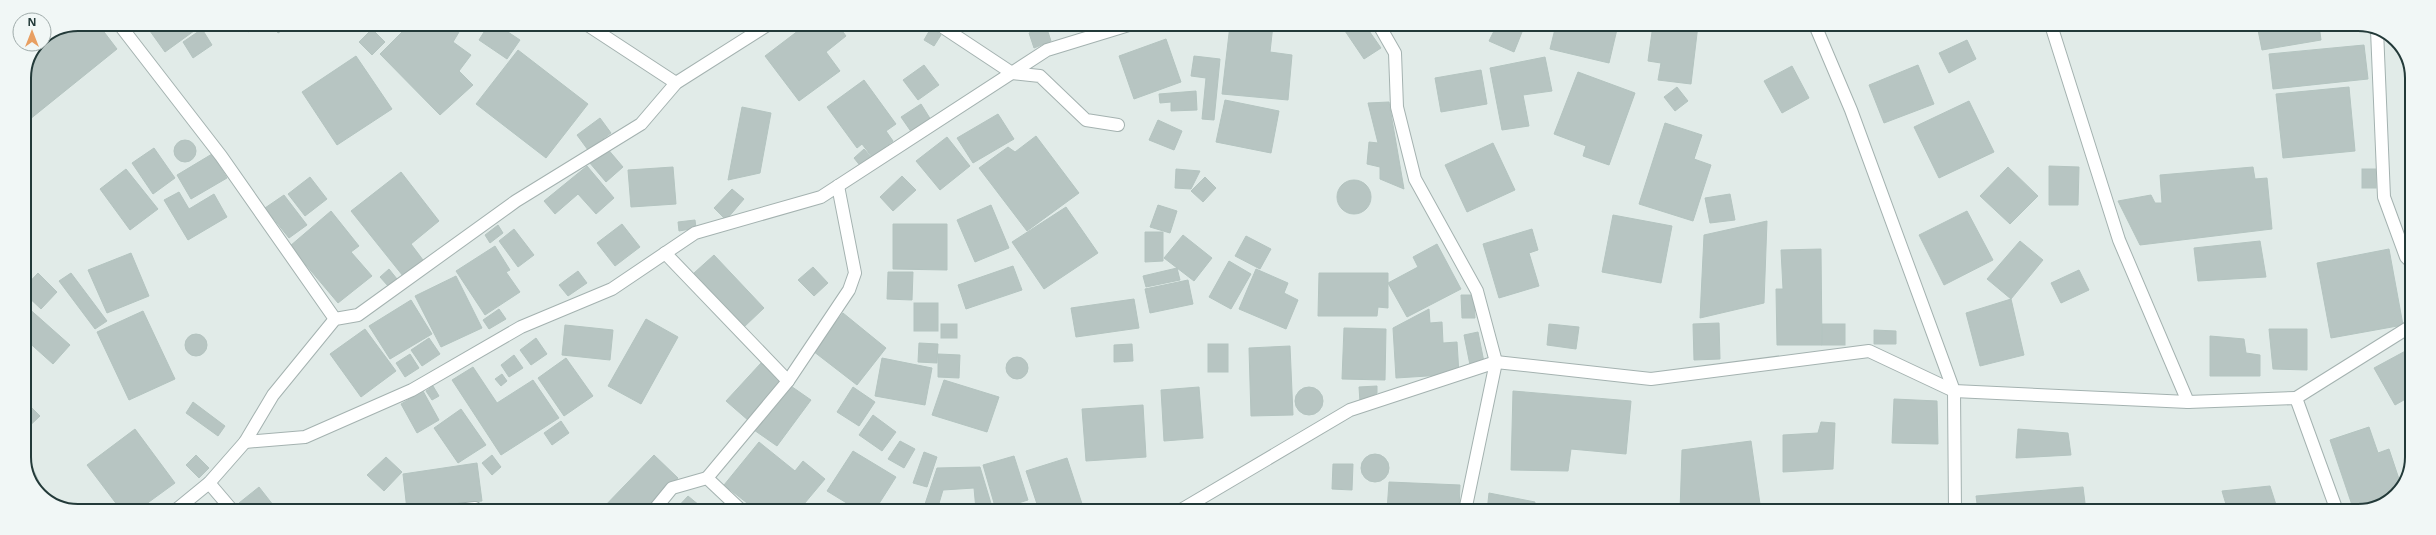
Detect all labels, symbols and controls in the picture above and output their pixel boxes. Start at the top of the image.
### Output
north arrow [12,12,52,52]
text: N [28,14,36,29]

